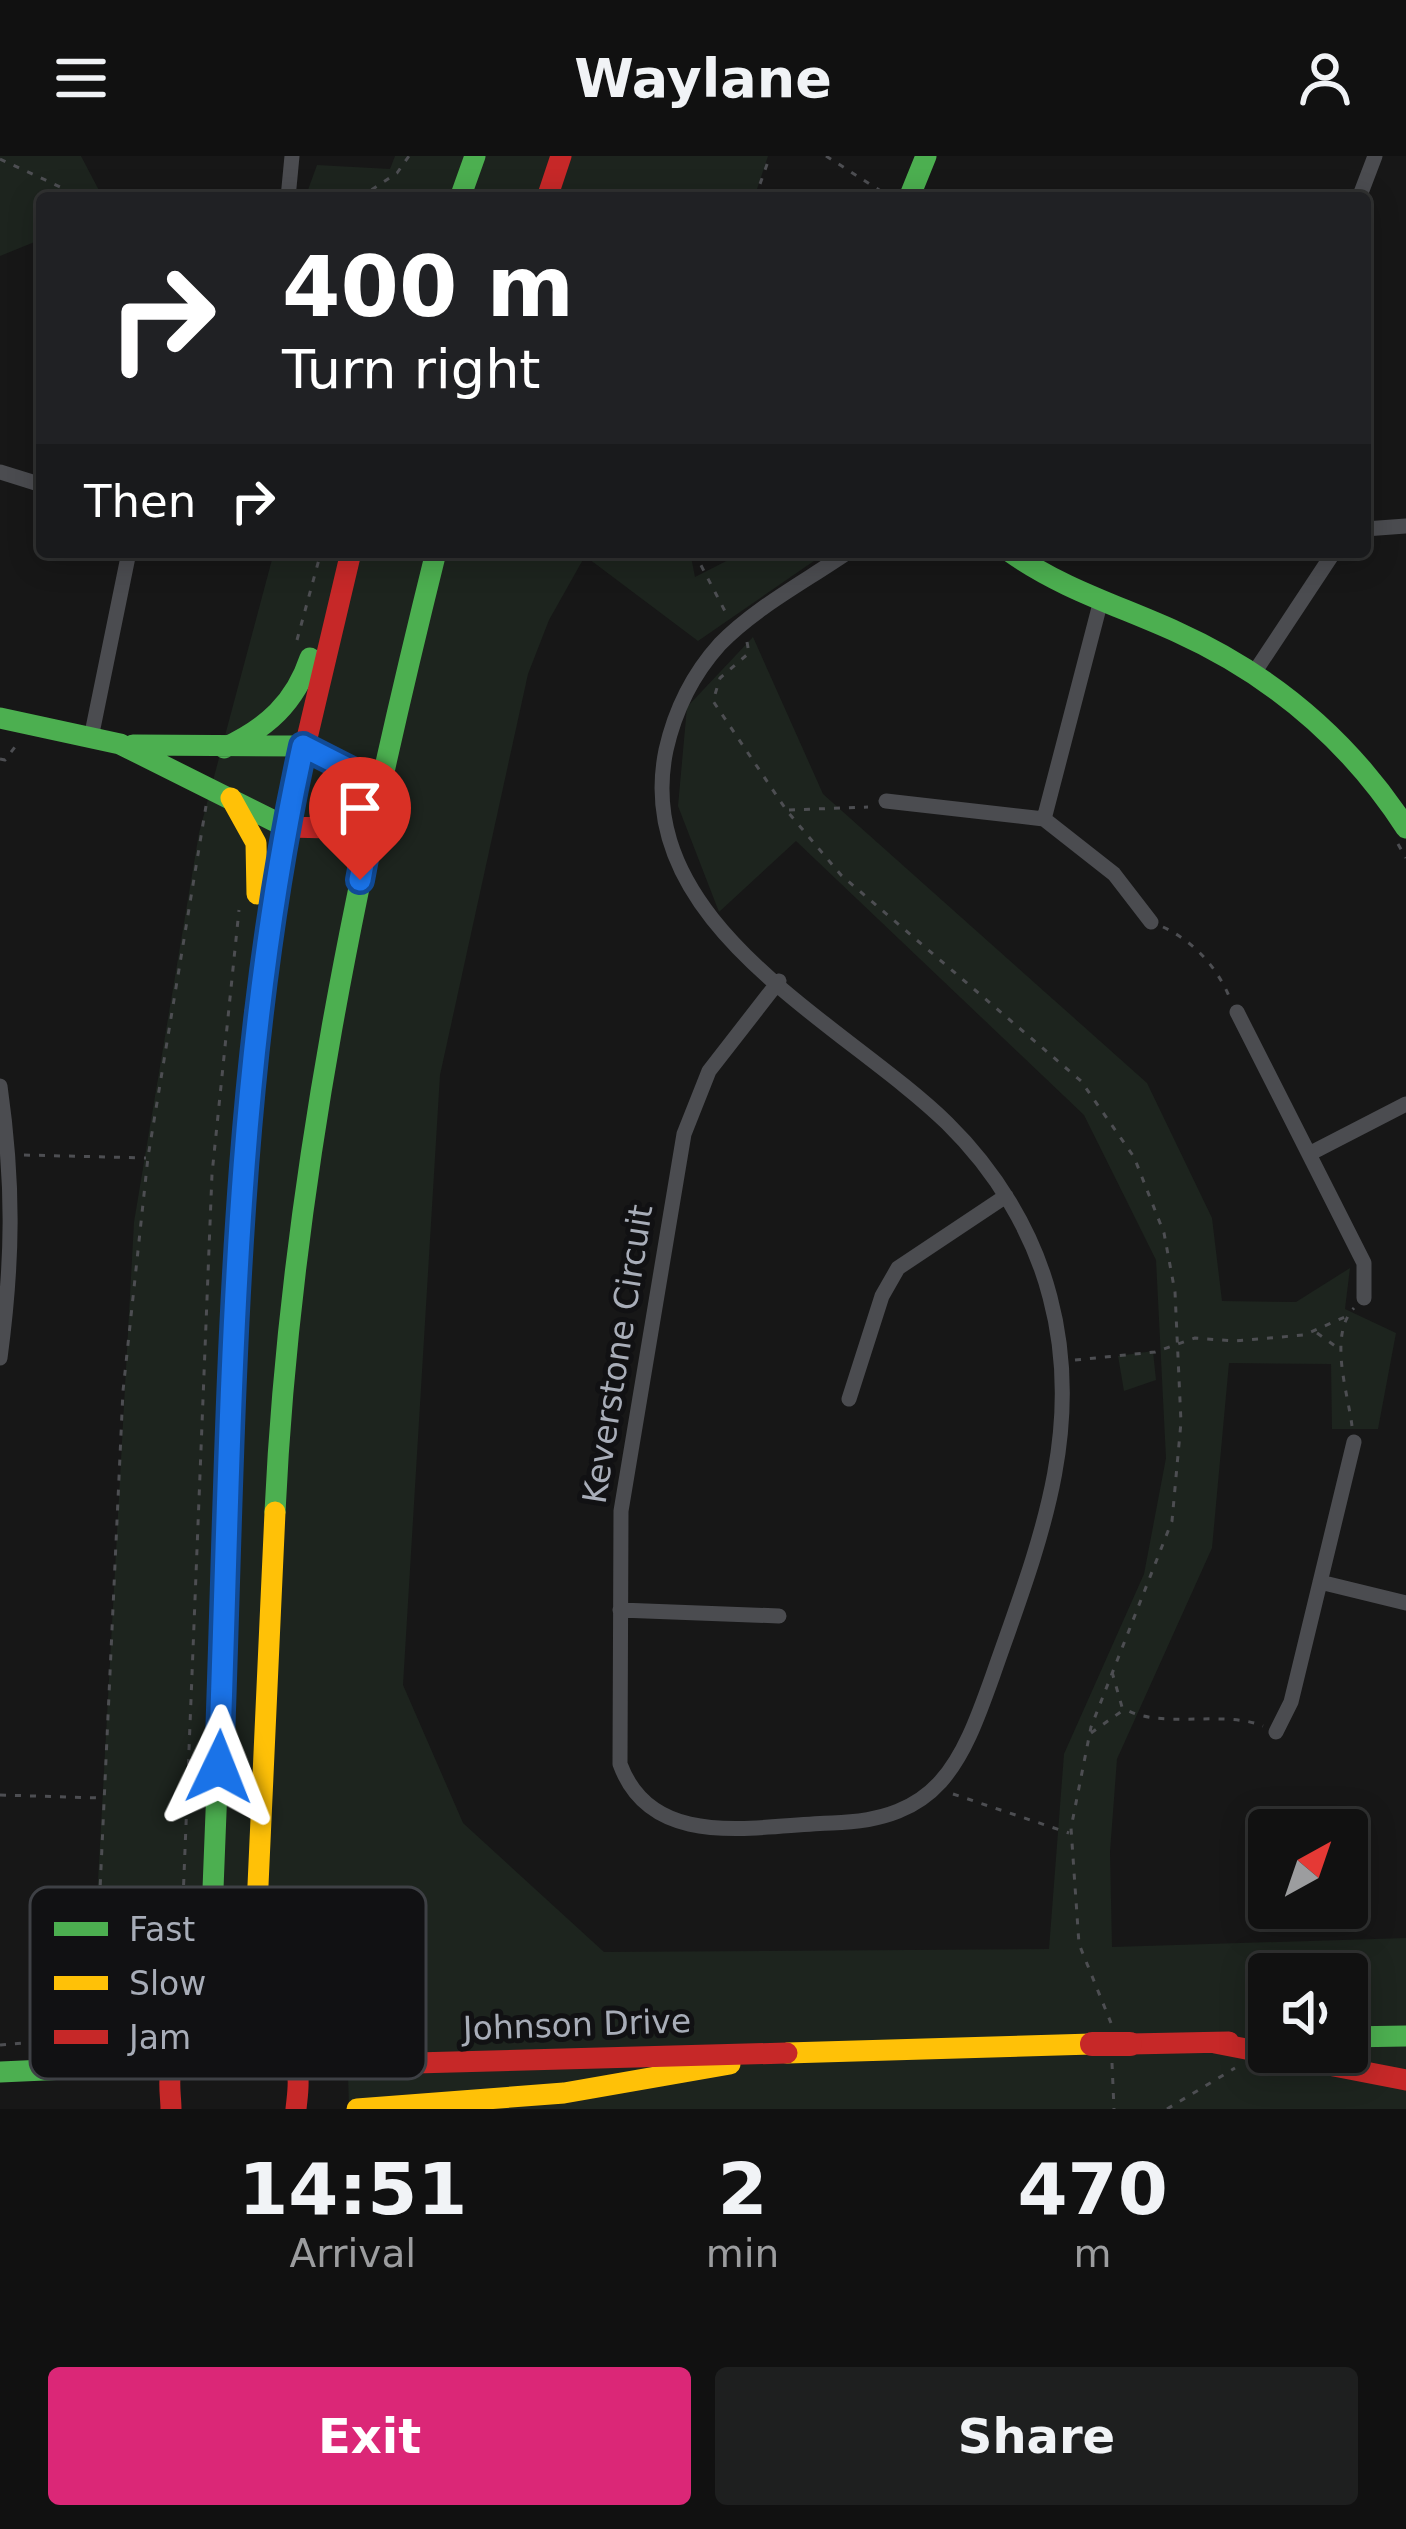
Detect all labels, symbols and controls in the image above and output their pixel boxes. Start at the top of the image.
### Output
icon: menu [48,45,114,111]
icon: person [1292,45,1358,111]
text: Waylane [574,47,832,110]
text: 400 m [282,238,574,336]
icon: right [84,240,240,396]
text: Turn right [282,338,541,401]
icon: right [220,468,286,534]
text: Then [84,475,196,528]
pin [309,757,411,880]
icon: arrive [327,775,393,841]
street label: Keverstone Circuit [575,1202,660,1506]
position arrow [156,1704,282,1830]
north arrow [1248,1809,1368,1929]
map controls [1248,1809,1368,2073]
legend [30,1887,426,2079]
text: Fast [129,1910,195,1949]
button: sound [1248,1953,1368,2073]
text: Slow [129,1964,206,2003]
street label: Johnson Drive [460,2001,692,2048]
text: Jam [127,2018,191,2057]
text: 14:51 [238,2147,467,2231]
text: 2 [717,2147,767,2231]
text: 470 [1017,2147,1168,2231]
text: Arrival [289,2231,416,2276]
text: min [706,2231,779,2276]
text: m [1074,2231,1112,2276]
button: Exit [48,2367,691,2505]
button: Share [715,2367,1358,2505]

